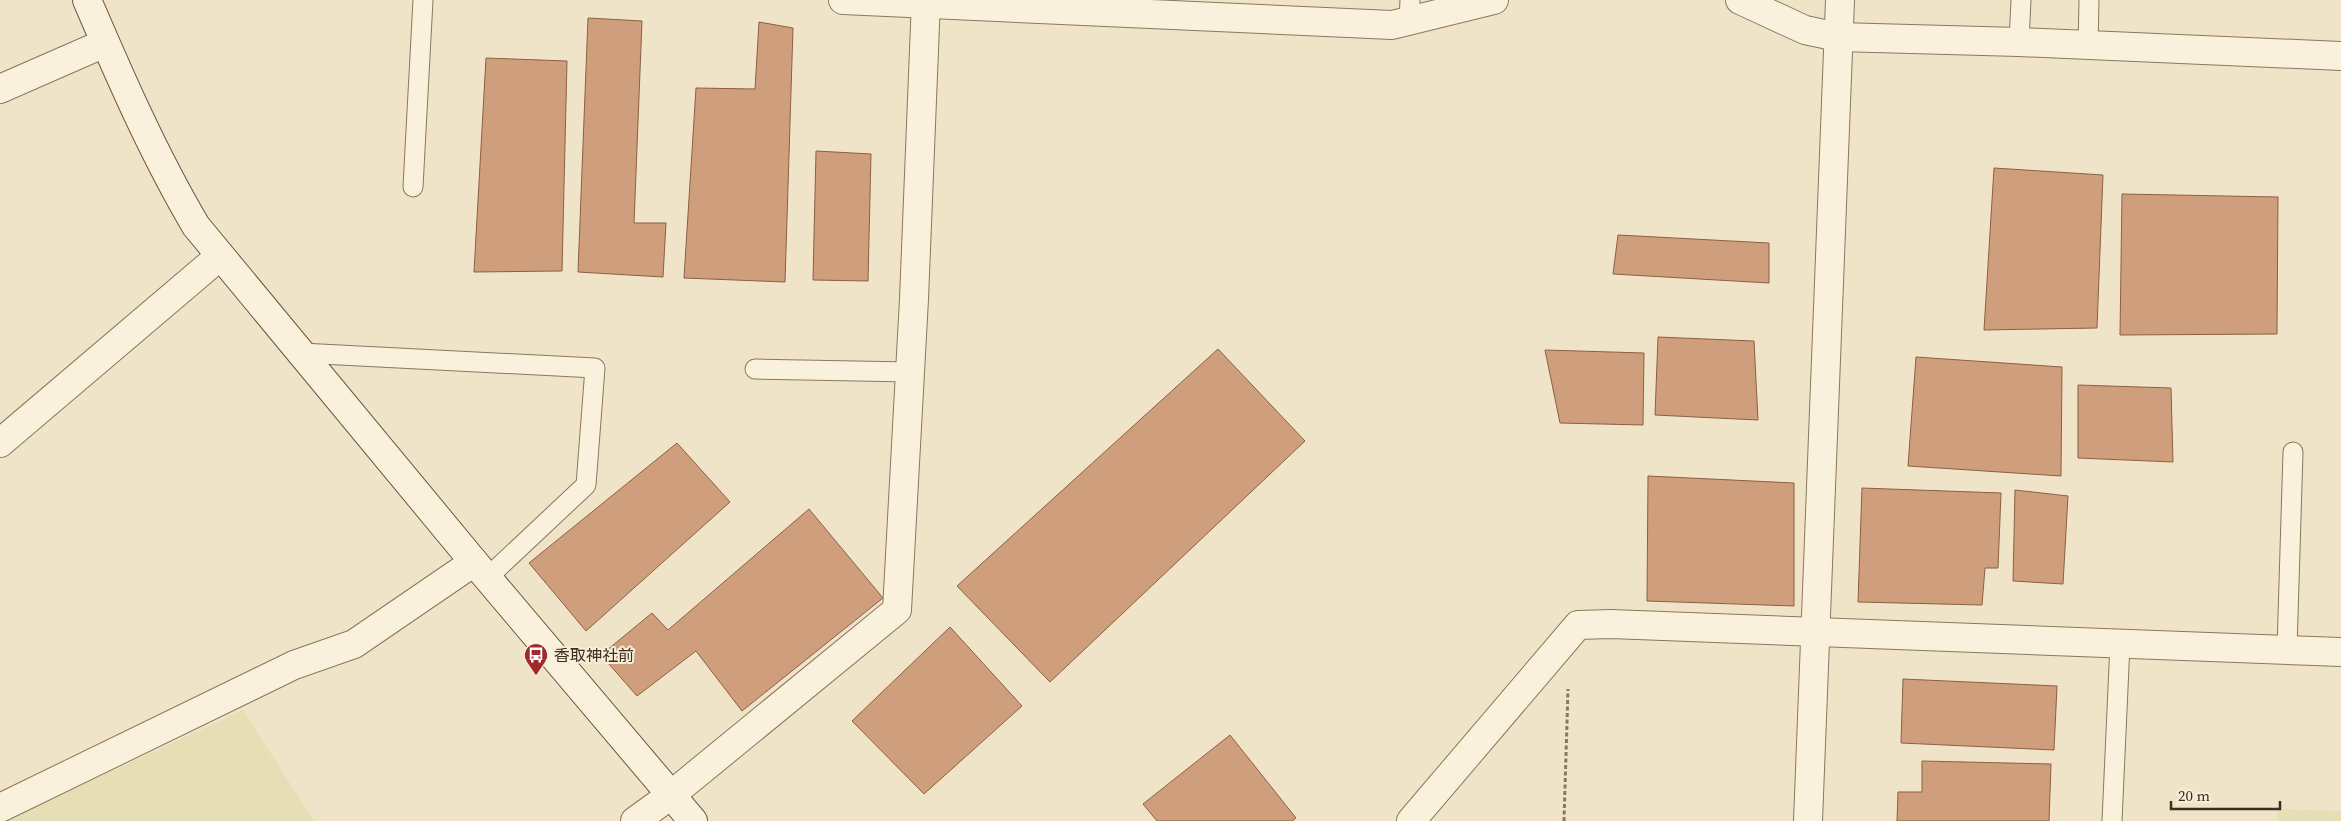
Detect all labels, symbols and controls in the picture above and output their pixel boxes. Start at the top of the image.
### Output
bus stop icon: 香取神社前 [523,642,549,676]
place label: 香取神社前 [554,644,634,666]
scale bar [2171,778,2280,810]
text: 20 m [2178,785,2210,806]

